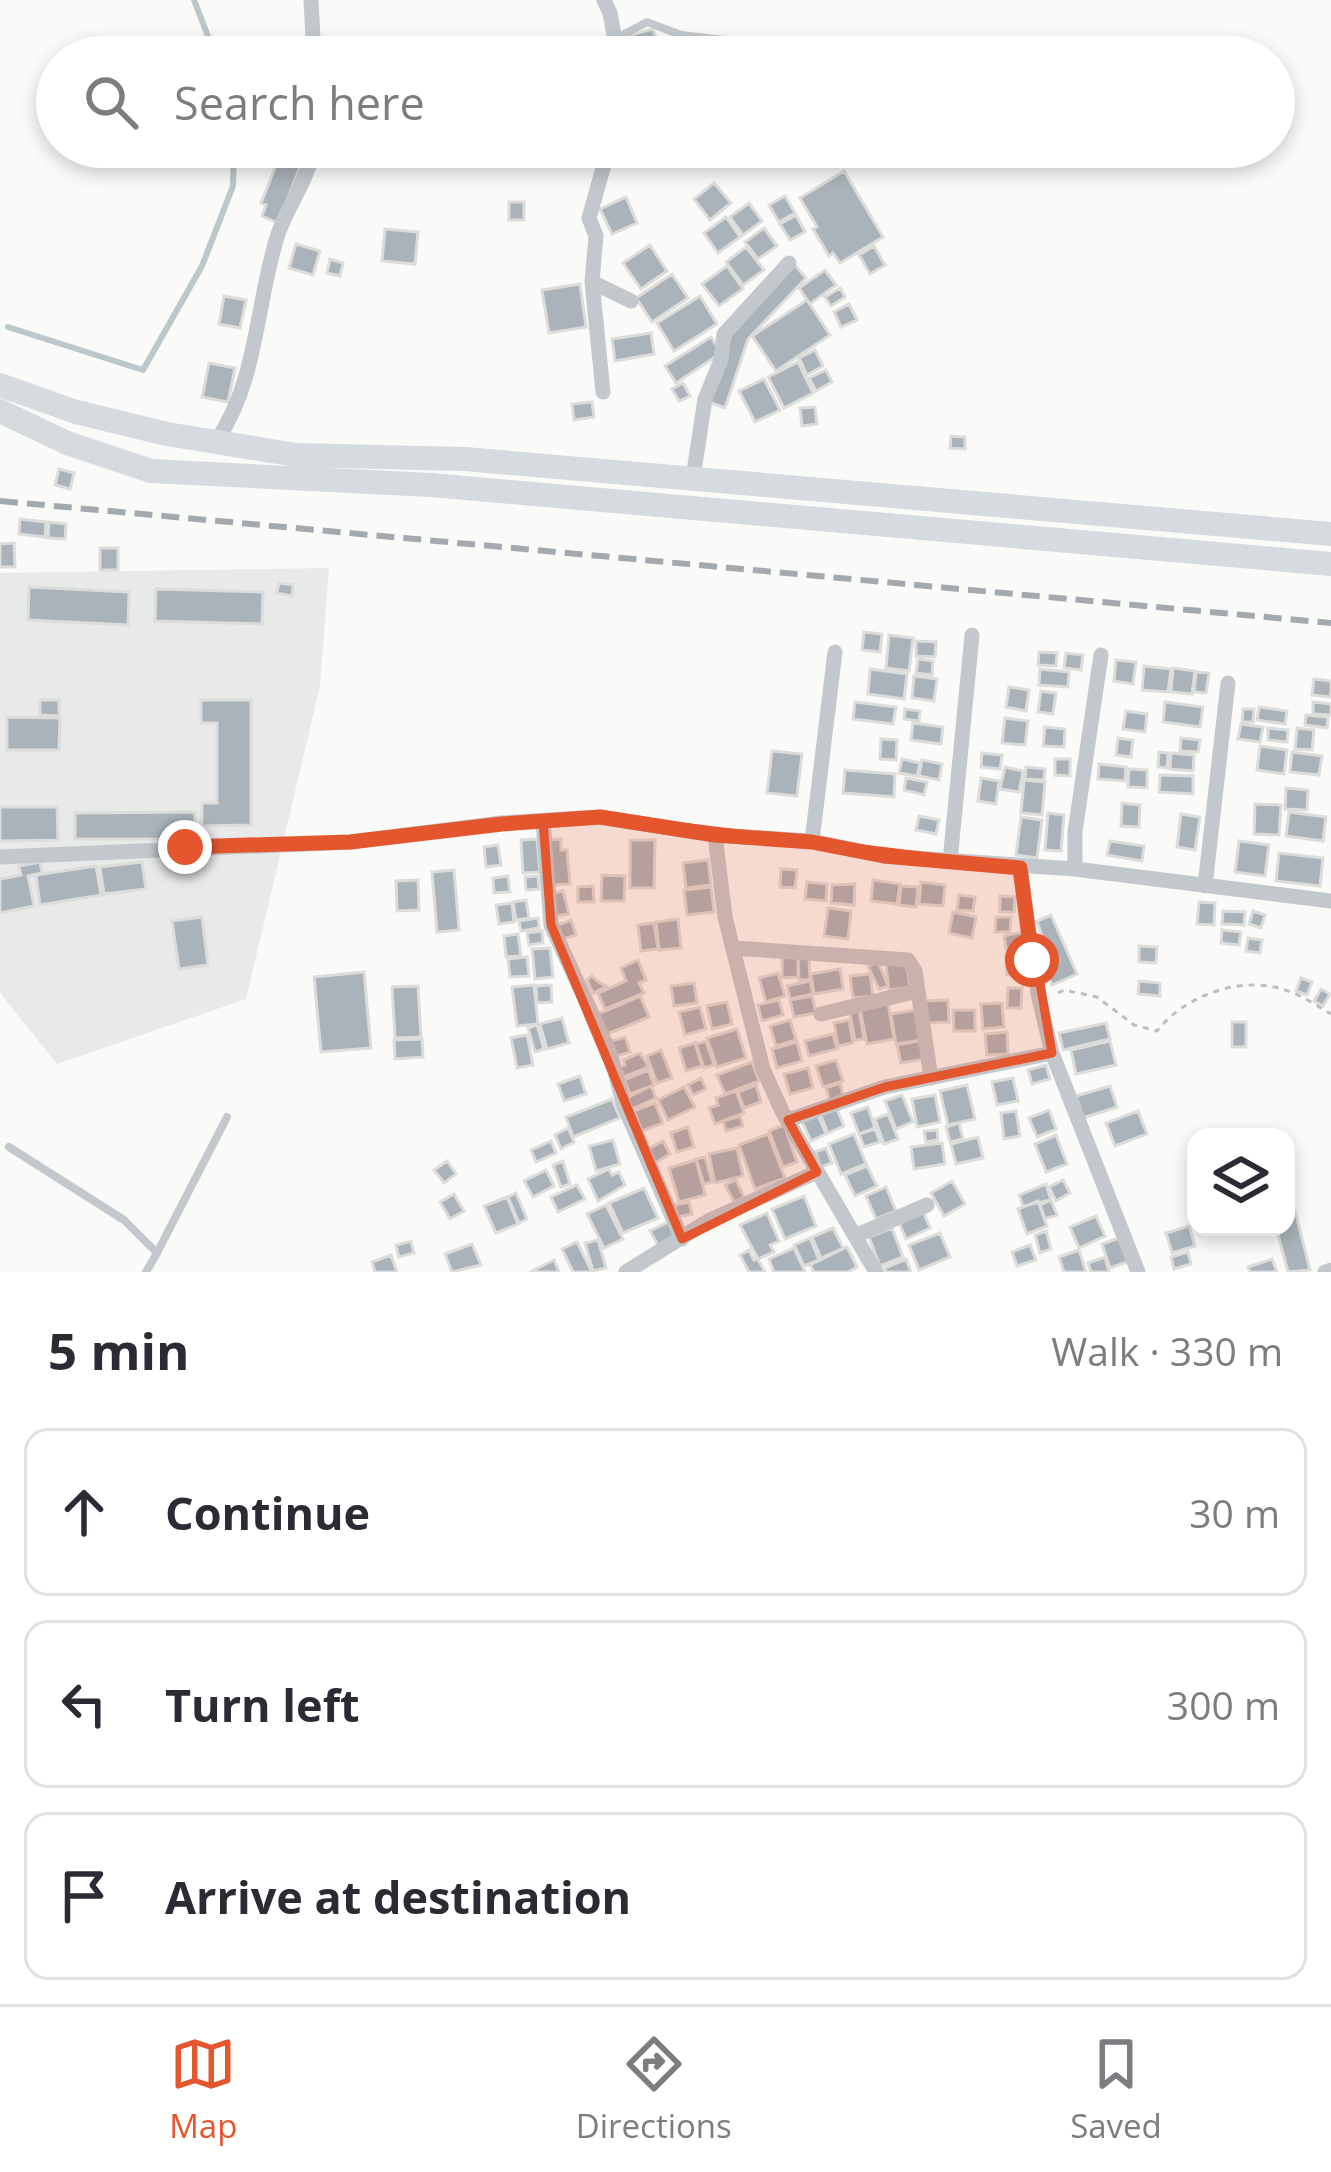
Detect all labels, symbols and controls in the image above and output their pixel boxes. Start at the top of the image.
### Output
search box [36,36,1295,168]
icon: search [78,69,144,135]
text: Search here [174,72,425,133]
route end [158,820,212,874]
route start [1005,933,1059,987]
map controls [1187,1128,1295,1236]
button: layers [1187,1128,1295,1236]
text: 5 min [48,1315,190,1385]
text: Walk · 330 m [1051,1324,1283,1377]
icon: ahead [51,1479,117,1545]
text: Continue [165,1482,370,1543]
text: 30 m [1189,1486,1280,1539]
icon: left [51,1671,117,1737]
text: Turn left [165,1674,360,1735]
text: 300 m [1167,1678,1280,1731]
icon: arrive [51,1863,117,1929]
text: Arrive at destination [165,1866,631,1927]
tab: Map [169,2031,237,2148]
tab: Directions [576,2031,732,2148]
tab: Saved [1070,2031,1162,2148]

